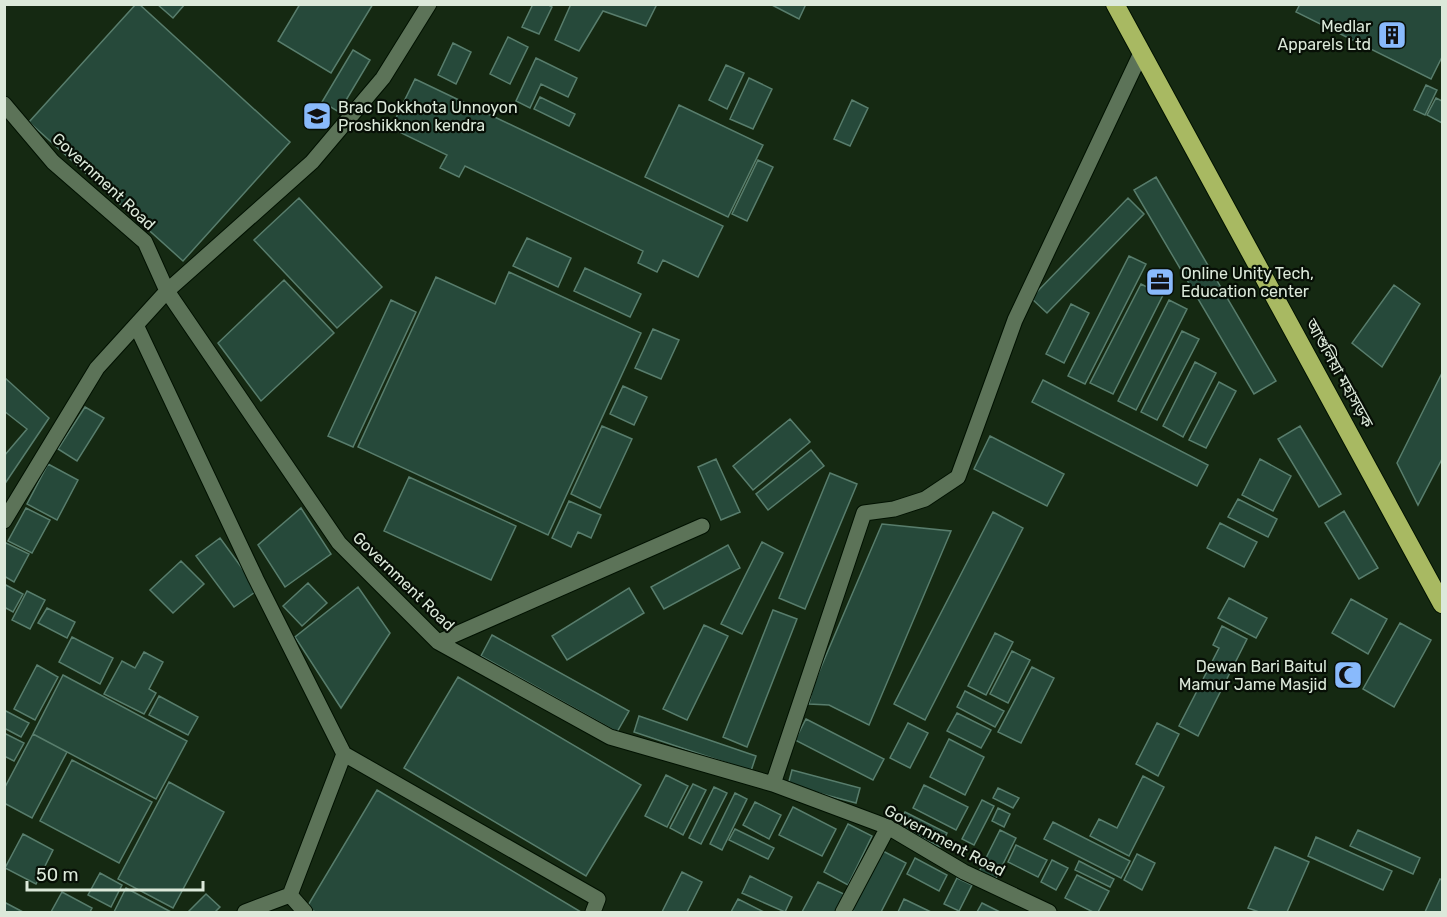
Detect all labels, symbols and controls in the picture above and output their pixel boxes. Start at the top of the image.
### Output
place label: Medlar Apparels Ltd [1278,17,1371,54]
building icon: Medlar Apparels Ltd [1376,19,1408,51]
place label: Brac Dokkhota Unnoyon Proshikknon kendra [338,98,518,135]
school or university icon: Brac Dokkhota Unnoyon Proshikknon kendra [301,100,333,132]
street label: Government Road [48,129,159,234]
place label: Online Unity Tech, Education center [1181,264,1314,301]
office icon: Online Unity Tech, Education center [1144,266,1176,298]
street label: আশুলিয়া মহাসড়ক [1301,315,1378,432]
street label: Government Road [349,528,458,635]
place label: Dewan Bari Baitul Mamur Jame Masjid [1179,657,1327,694]
mosque icon: Dewan Bari Baitul Mamur Jame Masjid [1332,659,1364,691]
street label: Government Road [881,801,1008,880]
scale bar [27,854,202,892]
text: 50 m [36,864,79,886]

